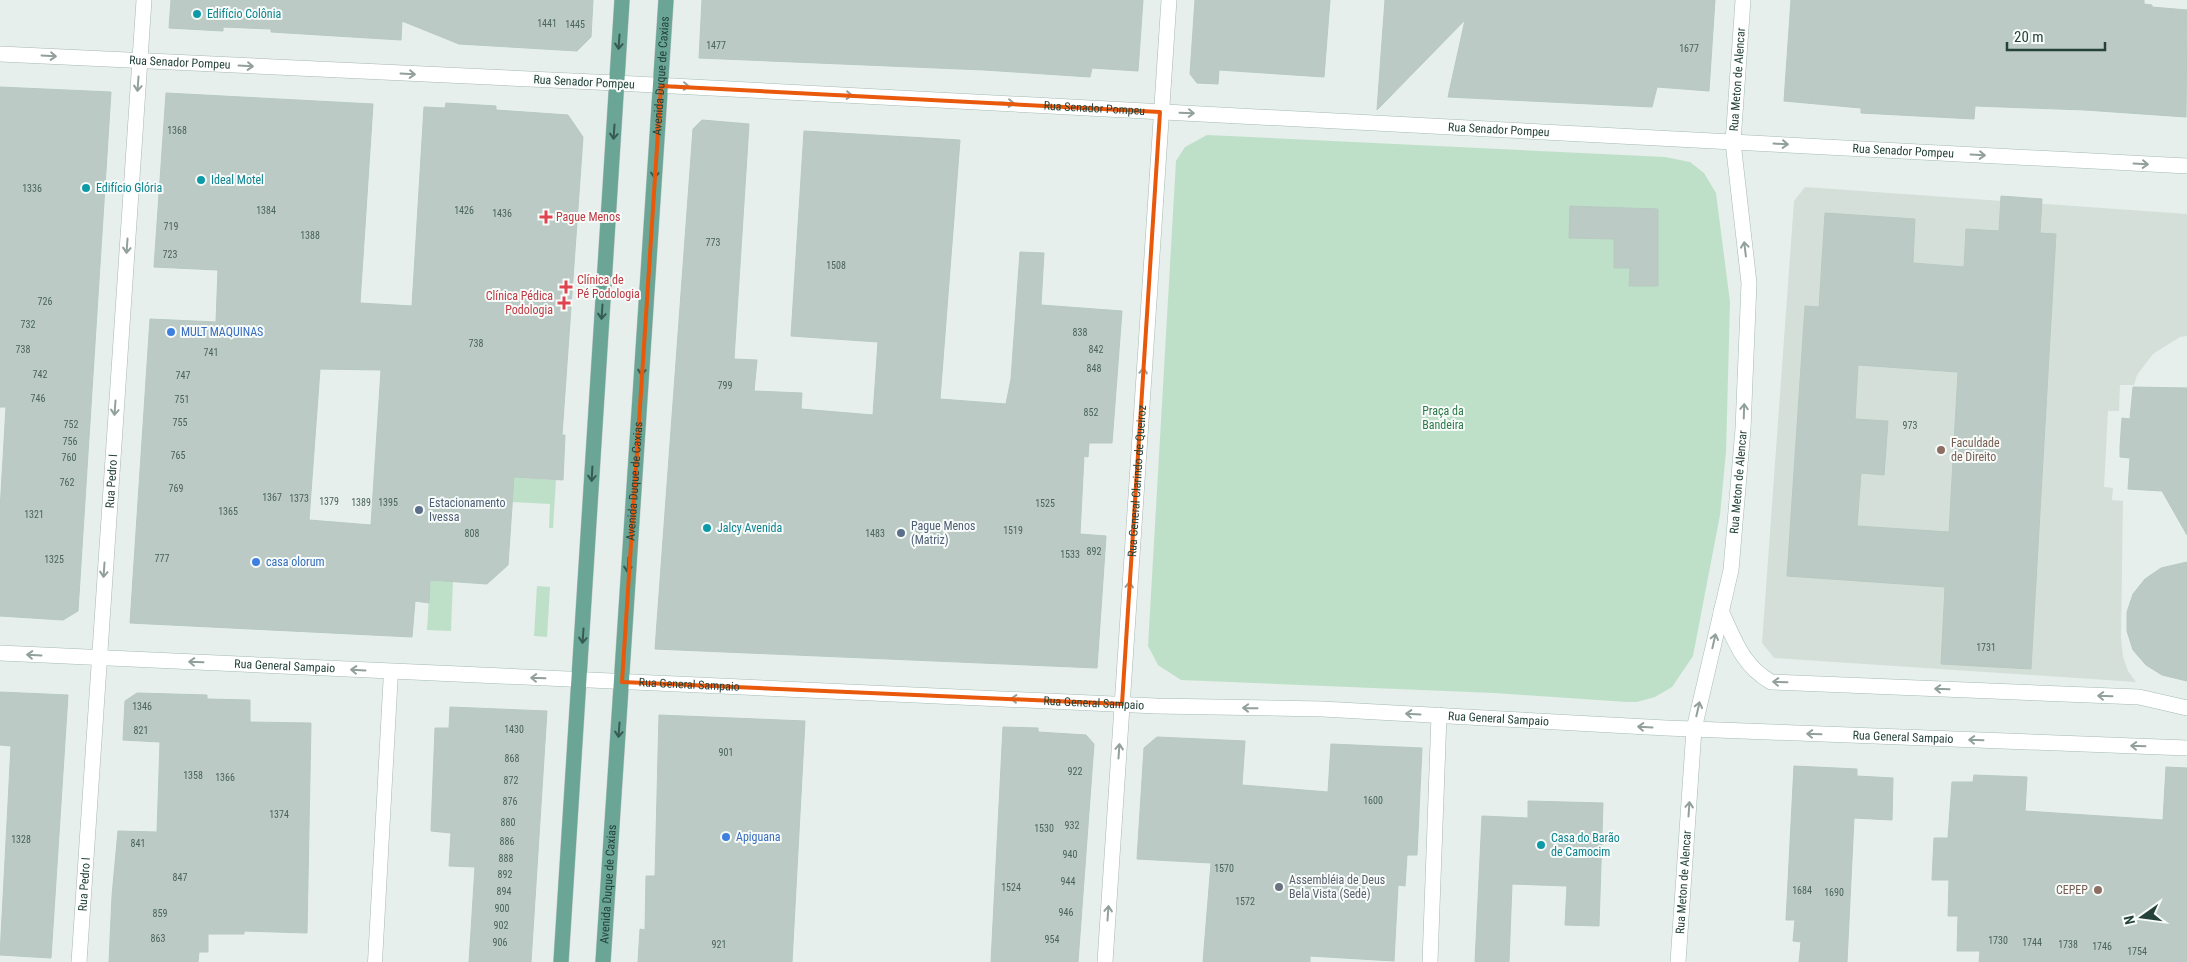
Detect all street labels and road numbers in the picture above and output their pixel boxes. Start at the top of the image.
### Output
street label: Avenida Duque de Caxias [650,16,672,136]
street label: Rua Meton de Alencar [1727,27,1748,132]
street label: Rua Senador Pompeu [129,53,231,72]
street label: Rua Senador Pompeu [533,72,635,92]
street label: Rua Senador Pompeu [1043,99,1146,118]
street label: Rua Senador Pompeu [1448,120,1550,139]
street label: Rua Senador Pompeu [1852,141,1954,161]
street label: Rua General Clarindo de Queiroz [1125,405,1149,558]
street label: Avenida Duque de Caxias [624,421,645,541]
street label: Rua Meton de Alencar [1727,429,1750,534]
street label: Rua Pedro I [103,454,120,509]
street label: Rua General Sampaio [234,657,335,675]
street label: Rua General Sampaio [638,675,740,694]
street label: Rua General Sampaio [1043,694,1145,712]
street label: Rua General Sampaio [1448,709,1549,729]
street label: Rua General Sampaio [1852,728,1954,746]
street label: Avenida Duque de Caxias [597,824,619,944]
street label: Rua Meton de Alencar [1673,830,1694,934]
street label: Rua Pedro I [75,857,93,912]

